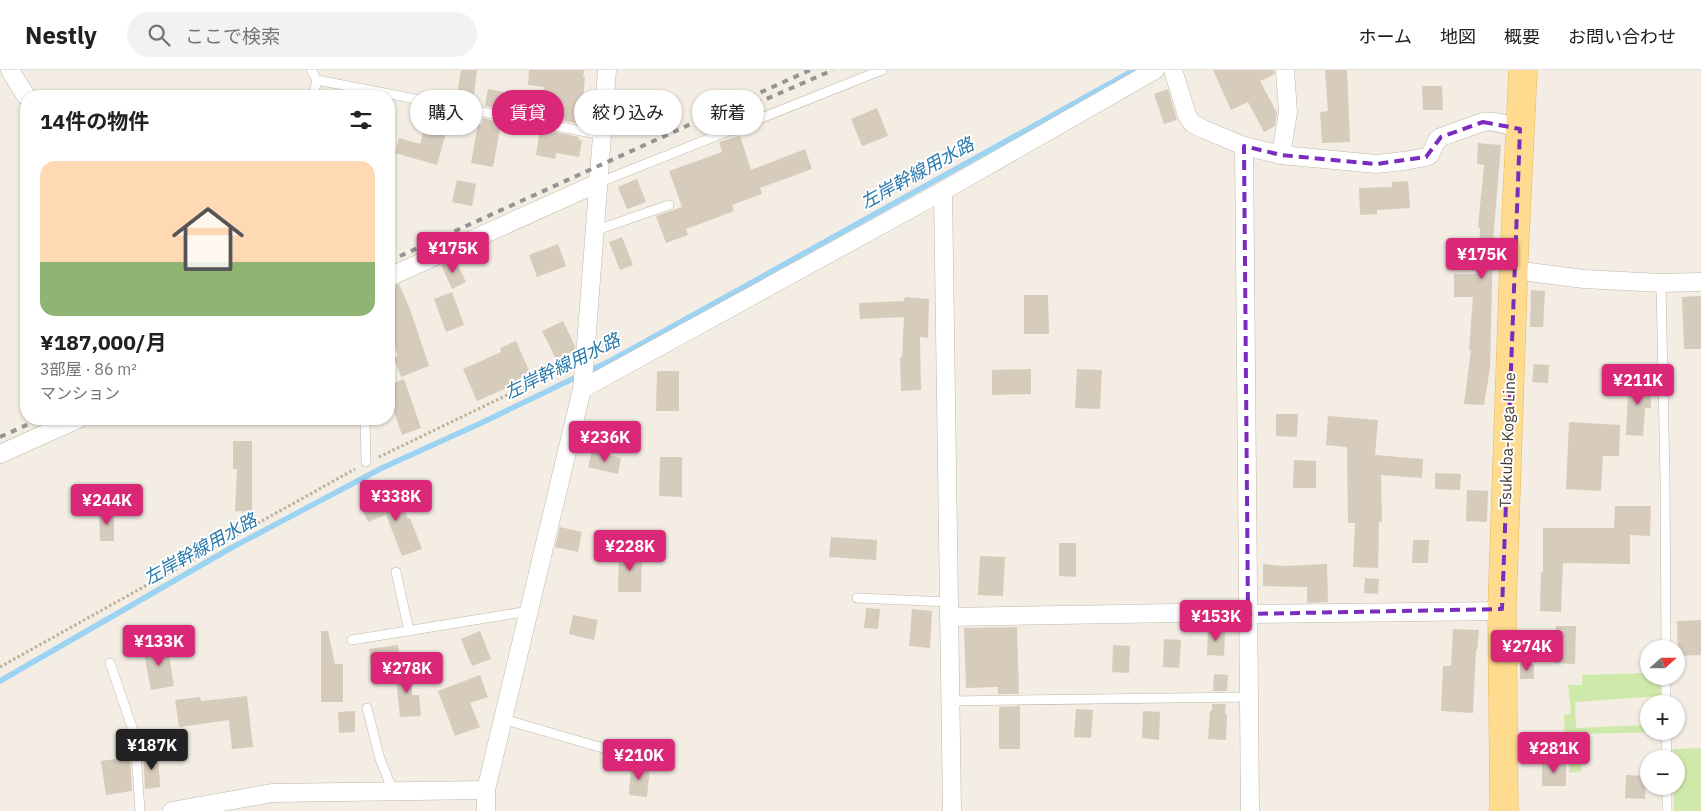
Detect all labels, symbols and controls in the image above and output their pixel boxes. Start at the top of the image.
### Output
search box [127,12,477,57]
text: Nestly [25,19,97,51]
icon: search [145,21,173,49]
text: ここで検索 [185,24,280,48]
text: ホーム [1359,25,1412,48]
text: 地図 [1440,25,1476,48]
text: 概要 [1504,25,1540,48]
text: お問い合わせ [1568,25,1676,48]
chip: 購入 [410,90,482,135]
chip: 賃貸 [492,90,564,135]
chip: 絞り込み [574,90,682,135]
chip: 新着 [692,90,764,135]
icon: filters [347,106,375,134]
text: 14件の物件 [40,107,149,135]
water label: 左岸幹線用水路 [856,131,979,214]
icon: home [163,194,253,284]
pin: ¥175K [418,232,488,274]
text: ¥175K [428,238,478,258]
pin: ¥175K [1447,238,1517,280]
text: ¥175K [1457,244,1507,264]
water label: 左岸幹線用水路 [500,327,625,404]
text: ¥187,000/月 [40,328,166,356]
text: 3部屋 · 86 m² [40,359,137,379]
pin: ¥211K [1603,364,1673,406]
text: ¥211K [1613,370,1663,390]
street label: Tsukuba-Koga Line [1495,372,1519,508]
text: マンション [40,383,120,403]
pin: ¥236K [570,420,640,463]
text: ¥236K [580,427,630,447]
pin: ¥338K [361,480,431,522]
pin: ¥244K [72,484,142,526]
text: ¥338K [371,486,421,506]
text: ¥244K [82,490,132,510]
water label: 左岸幹線用水路 [139,507,262,590]
pin: ¥228K [595,530,665,572]
text: ¥228K [605,536,655,556]
pin: ¥153K [1181,600,1251,642]
text: ¥153K [1191,606,1241,626]
pin: ¥133K [124,624,194,667]
pin: ¥274K [1492,630,1562,672]
text: ¥133K [134,631,184,651]
text: ¥274K [1502,636,1552,656]
north arrow [1640,640,1685,685]
map controls [1640,640,1685,795]
pin: ¥278K [372,652,442,694]
text: ¥278K [382,658,432,678]
button: + [1640,695,1685,740]
pin: ¥187K [117,728,187,771]
pin: ¥281K [1519,732,1589,774]
text: ¥187K [127,735,177,755]
pin: ¥210K [604,738,674,781]
text: ¥281K [1529,738,1579,758]
text: ¥210K [614,745,664,765]
button: − [1640,750,1685,795]

